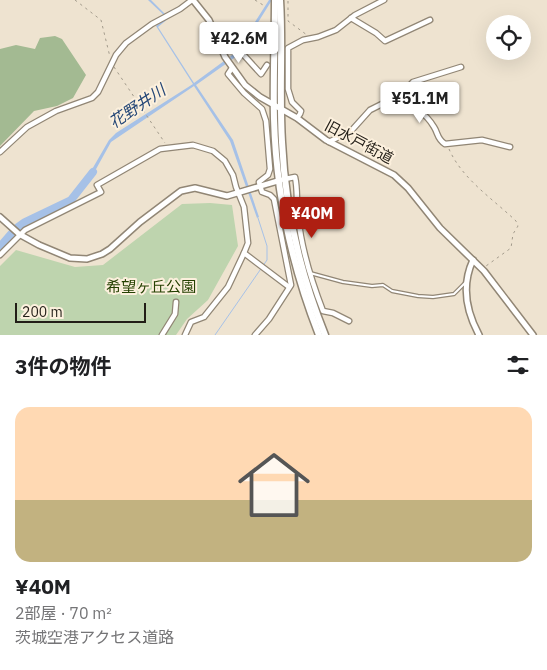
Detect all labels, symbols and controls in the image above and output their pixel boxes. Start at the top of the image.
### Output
map controls [486,15,531,60]
button: locate [486,15,531,60]
pin: ¥42.6M [198,22,280,64]
text: ¥42.6M [210,28,268,48]
water label: 花野井川 [105,79,171,132]
pin: ¥51.1M [379,82,461,124]
text: ¥51.1M [391,88,449,108]
street label: 旧水戸街道 [322,116,397,168]
pin: ¥40M [282,196,342,239]
text: ¥40M [291,203,333,223]
park label: 希望ヶ丘公園 [106,277,196,296]
scale bar [15,300,146,323]
text: 200 m [22,303,63,321]
icon: filters [504,351,532,379]
text: 3件の物件 [15,352,112,380]
icon: home [229,440,319,530]
text: ¥40M [15,572,71,600]
text: 2部屋 · 70 m² [15,603,112,623]
text: 茨城空港アクセス道路 [15,627,174,647]

